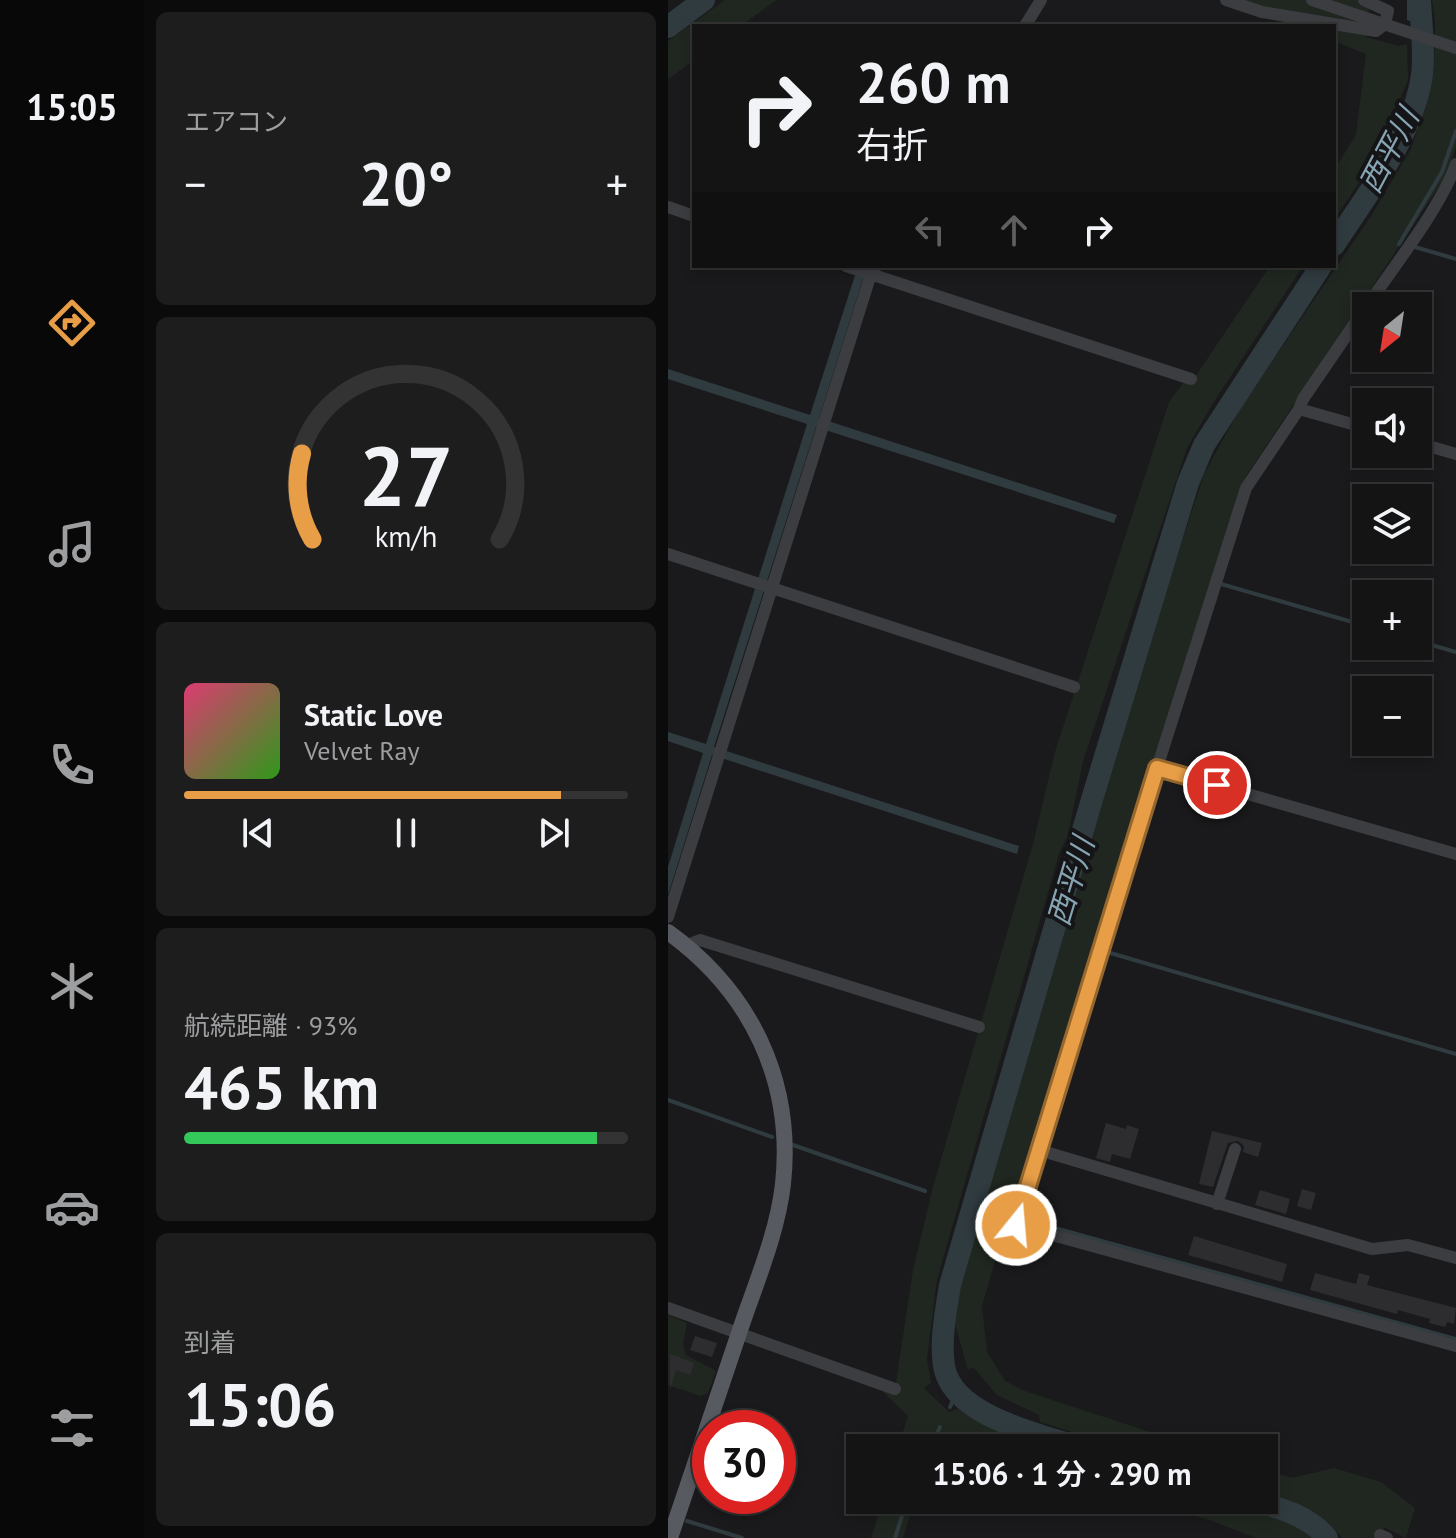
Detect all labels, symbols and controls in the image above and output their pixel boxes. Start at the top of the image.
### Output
text: 260 m [856,46,1011,118]
icon: right [724,56,828,160]
text: 15:05 [26,83,118,130]
water label: 西平川 [1350,98,1428,199]
text: エアコン [184,105,288,138]
text: 右折 [856,121,928,168]
text: 20° [359,144,453,222]
text: − [184,155,206,212]
text: + [606,155,628,212]
icon: left [908,208,952,252]
icon: ahead [992,208,1036,252]
icon: right [1076,208,1120,252]
north arrow [1352,292,1432,372]
map controls [1352,292,1432,756]
icon: directions [44,295,100,351]
button: sound [1352,388,1432,468]
text: 27 [359,420,453,528]
button: layers [1352,484,1432,564]
icon: music [44,516,100,572]
text: km/h [375,518,437,555]
button: + [1352,580,1432,660]
button: − [1352,676,1432,756]
text: Static Love [304,695,443,734]
text: Velvet Ray [304,734,420,767]
icon: phone [44,737,100,793]
pin [1183,751,1251,819]
icon: arrive [1195,763,1239,807]
icon: previous [236,811,280,855]
icon: pause [384,811,428,855]
icon: next [532,811,576,855]
water label: 西平川 [1038,829,1103,930]
icon: climate [44,958,100,1014]
text: 航続距離 · 93% [184,1009,357,1042]
text: 465 km [184,1048,379,1126]
icon: car [44,1179,100,1235]
position arrow [974,1183,1058,1267]
text: 到着 [184,1326,236,1359]
text: 15:06 [184,1365,336,1443]
icon: filters [44,1400,100,1456]
speed limit sign: 30 [692,1410,796,1514]
text: 15:06 · 1 分 · 290 m [932,1454,1192,1493]

